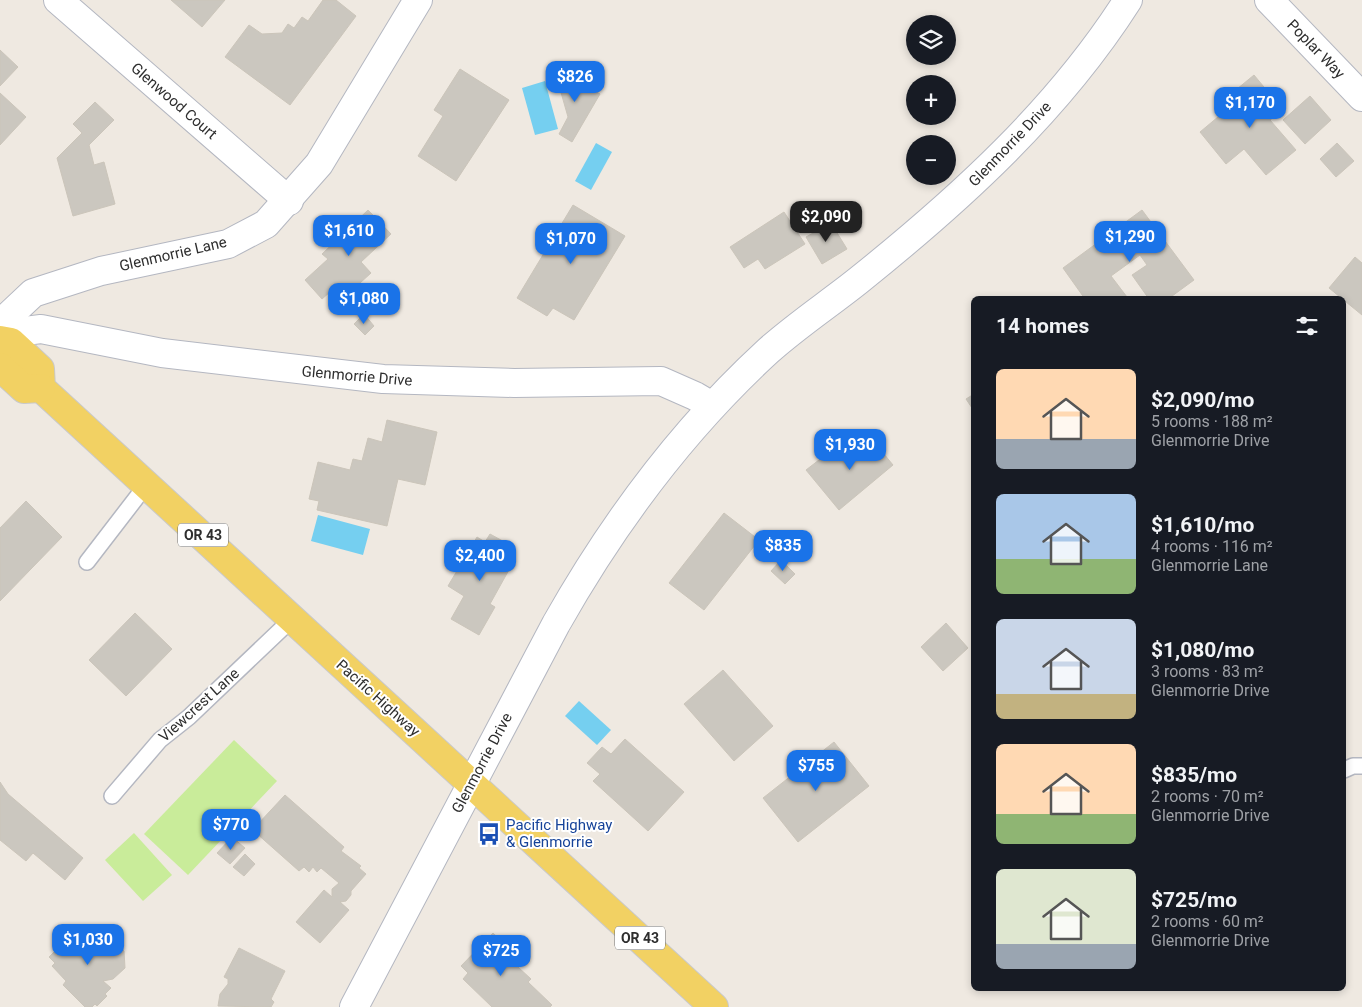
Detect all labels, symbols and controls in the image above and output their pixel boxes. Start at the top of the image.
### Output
map controls [906,15,956,185]
button: layers [906,15,956,65]
street label: Poplar Way [1283,16,1349,82]
street label: Glenwood Court [127,59,221,143]
pin: $826 [545,61,605,103]
text: $826 [557,67,593,86]
button: + [906,75,956,125]
pin: $1,170 [1209,86,1291,129]
text: $1,170 [1225,93,1275,112]
street label: Glenmorrie Drive [965,98,1055,190]
button: − [906,135,956,185]
pin: $2,090 [785,200,867,243]
text: $2,090 [801,207,851,226]
pin: $1,610 [308,214,390,257]
pin: $1,290 [1089,220,1171,263]
text: $1,610 [324,221,374,240]
pin: $1,070 [530,222,612,265]
text: $1,290 [1105,227,1155,246]
text: $1,070 [546,229,596,248]
street label: Glenmorrie Lane [117,233,229,275]
pin: $1,080 [323,282,405,325]
text: $1,080 [339,289,389,308]
icon: filters [1293,312,1321,340]
text: 14 homes [996,314,1089,338]
street label: Glenmorrie Drive [301,362,413,390]
text: $2,090/mo [1151,388,1254,412]
icon: home [1036,389,1096,449]
text: 5 rooms · 188 m² [1151,412,1273,431]
pin: $1,930 [809,428,891,471]
text: Glenmorrie Drive [1151,431,1269,450]
text: $1,930 [825,435,875,454]
text: $1,610/mo [1151,513,1254,537]
icon: home [1036,514,1096,574]
road number: OR 43 [178,524,228,546]
pin: $835 [753,530,813,572]
text: $835 [765,536,801,555]
text: 4 rooms · 116 m² [1151,537,1273,556]
pin: $2,400 [439,540,521,582]
text: $2,400 [455,546,505,565]
text: Glenmorrie Lane [1151,556,1268,575]
text: $1,080/mo [1151,638,1254,662]
icon: home [1036,639,1096,699]
street label: Pacific Highway [332,656,424,740]
text: 3 rooms · 83 m² [1151,662,1264,681]
street label: Viewcrest Lane [155,664,243,746]
text: Glenmorrie Drive [1151,681,1269,700]
street label: Glenmorrie Drive [448,710,516,816]
pin: $755 [786,750,846,792]
text: $755 [798,756,834,775]
text: $835/mo [1151,763,1237,787]
icon: home [1036,764,1096,824]
text: 2 rooms · 70 m² [1151,787,1264,806]
text: Glenmorrie Drive [1151,806,1269,825]
pin: $770 [201,808,261,851]
text: $770 [213,815,249,834]
place label: Pacific Highway & Glenmorrie [506,816,612,851]
bus stop icon: Pacific Highway & Glenmorrie [476,821,502,847]
text: $725/mo [1151,888,1237,912]
icon: home [1036,889,1096,949]
text: 2 rooms · 60 m² [1151,912,1264,931]
pin: $1,030 [47,924,129,966]
road number: OR 43 [615,926,665,950]
text: $1,030 [63,930,113,949]
text: Glenmorrie Drive [1151,931,1269,950]
pin: $725 [471,934,531,977]
text: $725 [483,941,519,960]

